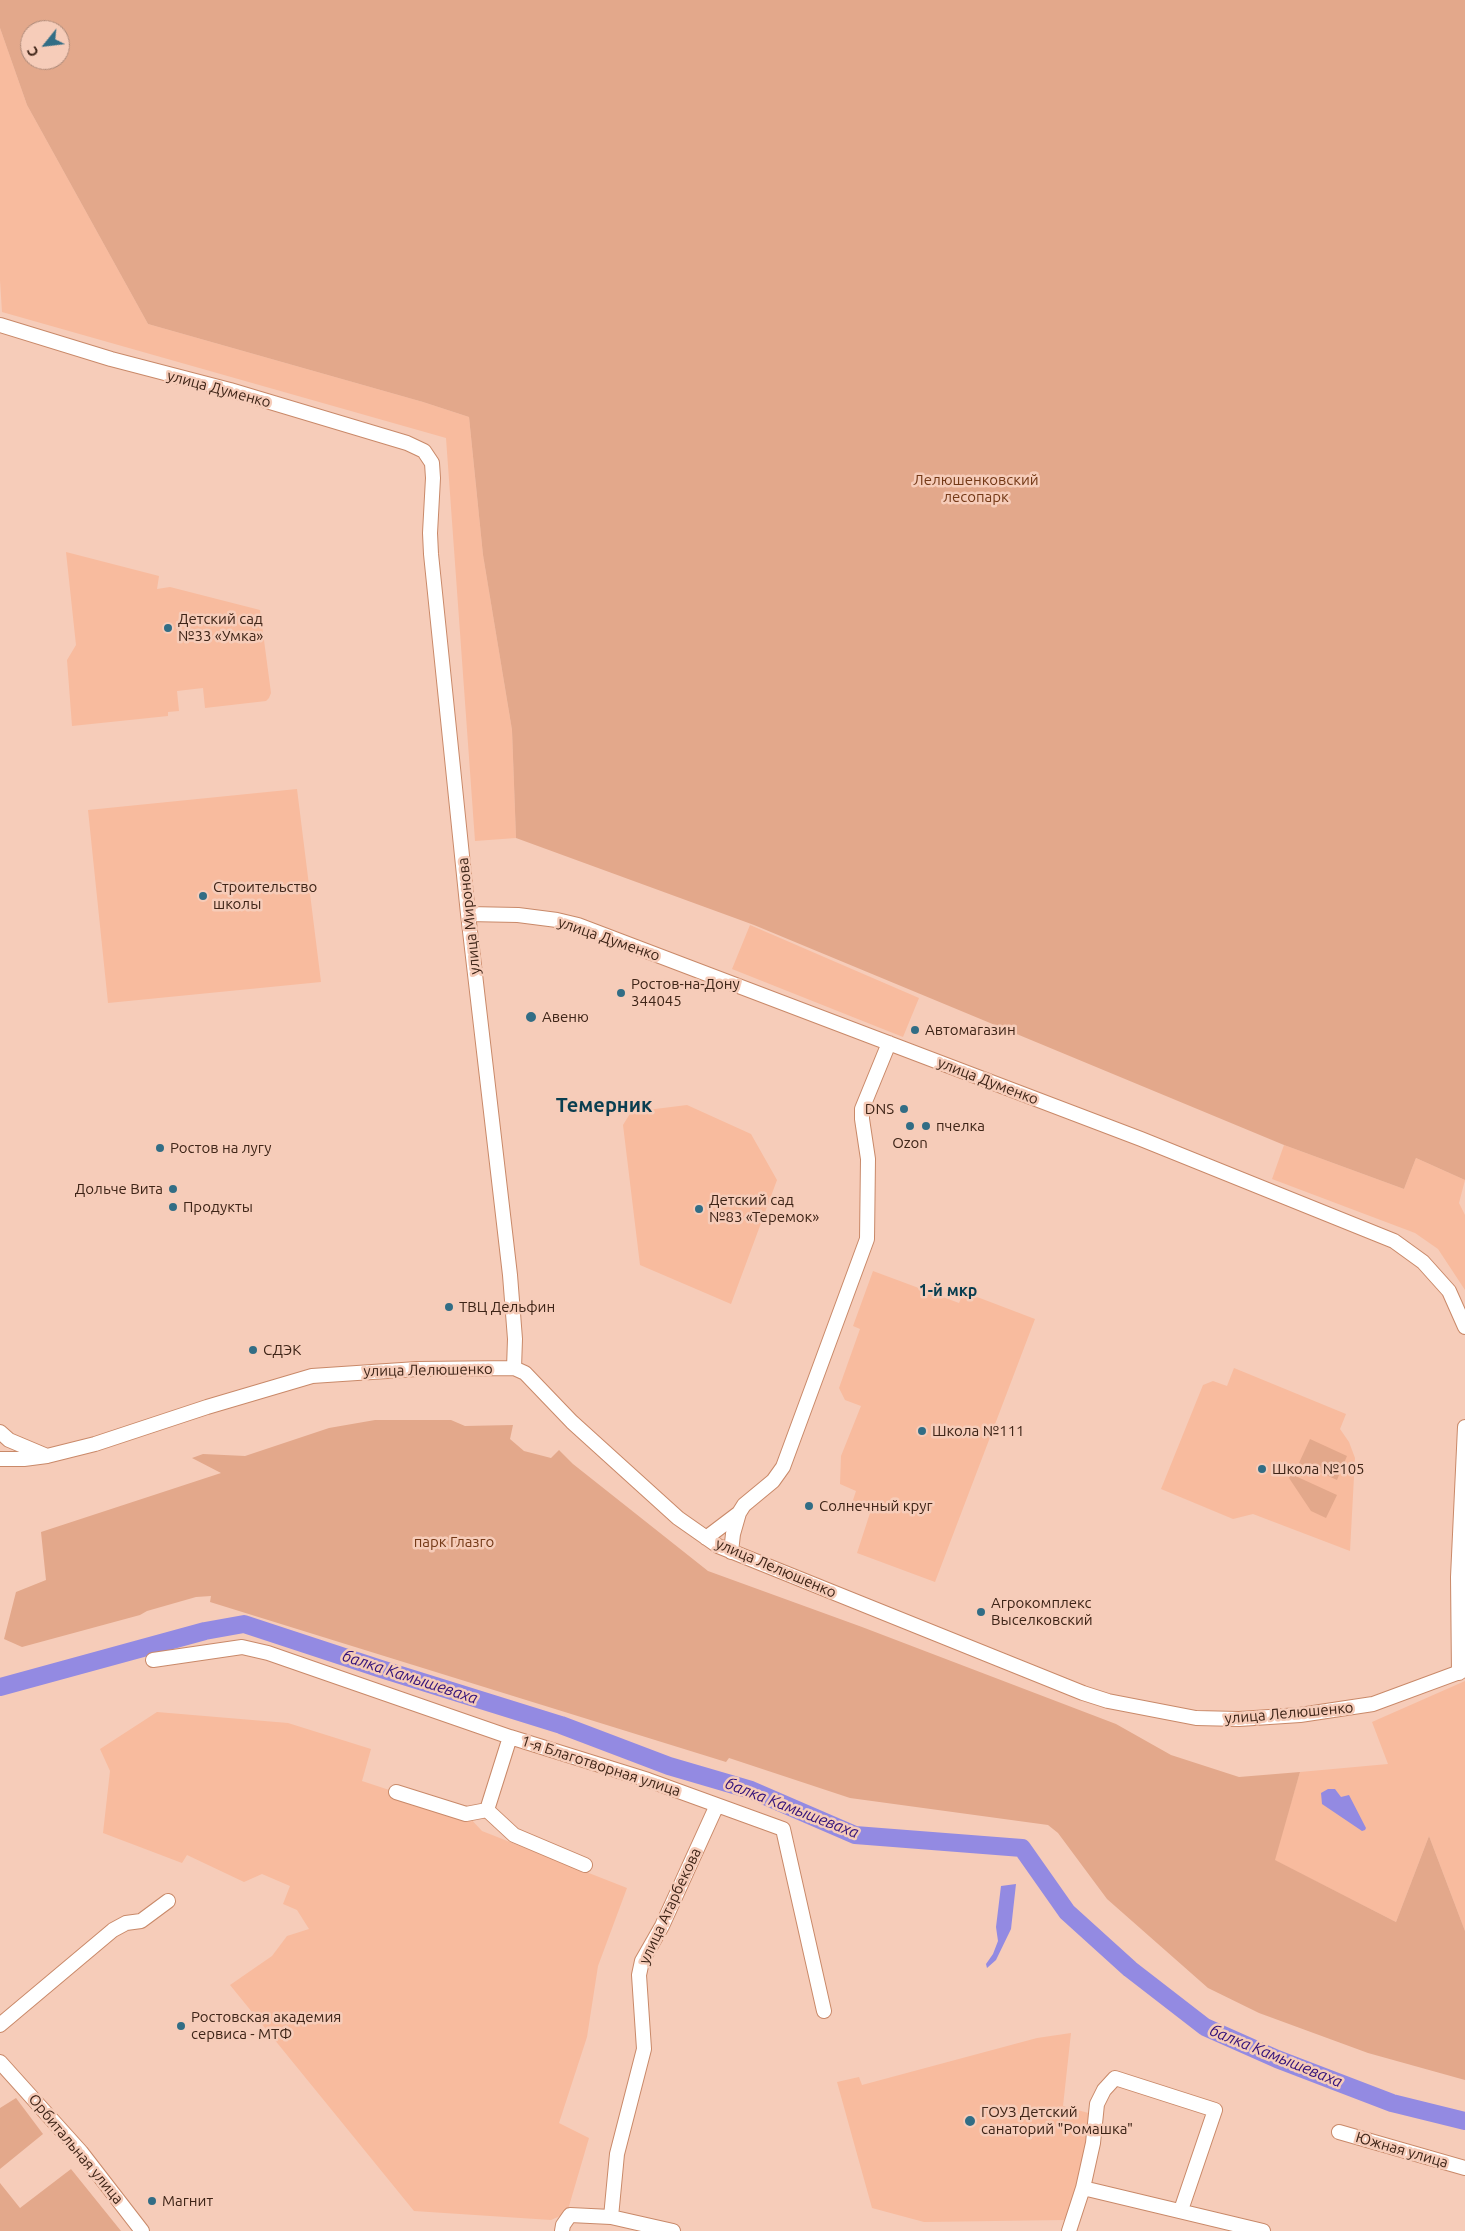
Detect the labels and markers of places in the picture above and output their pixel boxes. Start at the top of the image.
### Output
place label: Детский сад №33 «Умка» [178,610,263,645]
marker: Детский сад №33 «Умка» [162,622,174,634]
place label: Строительство школы [213,878,317,913]
marker: Строительство школы [197,890,209,902]
place label: Ростов-на-Дону 344045 [631,975,740,1010]
marker: Ростов-на-Дону 344045 [615,987,627,999]
place label: Авеню [542,1008,589,1026]
marker: Авеню [524,1010,538,1024]
place label: Автомагазин [925,1021,1016,1039]
marker: Автомагазин [909,1024,921,1036]
place label: DNS [865,1100,894,1118]
marker: DNS [898,1103,910,1115]
place label: пчелка [936,1117,985,1135]
marker: Ozon [904,1120,916,1132]
marker: пчелка [920,1120,932,1132]
place label: Ozon [892,1134,928,1152]
place label: Ростов на лугу [170,1139,271,1157]
marker: Ростов на лугу [154,1142,166,1154]
place label: Дольче Вита [75,1180,163,1198]
marker: Дольче Вита [167,1183,179,1195]
place label: Детский сад №83 «Теремок» [709,1191,819,1226]
place label: Продукты [183,1198,253,1216]
marker: Продукты [167,1201,179,1213]
marker: Детский сад №83 «Теремок» [693,1203,705,1215]
place label: ТВЦ Дельфин [459,1298,555,1316]
marker: ТВЦ Дельфин [443,1301,455,1313]
place label: СДЭК [263,1341,301,1359]
marker: СДЭК [247,1344,259,1356]
place label: Школа №111 [932,1422,1025,1440]
marker: Школа №111 [916,1425,928,1437]
place label: Школа №105 [1272,1460,1365,1478]
marker: Школа №105 [1256,1463,1268,1475]
place label: Солнечный круг [819,1497,933,1515]
marker: Солнечный круг [803,1500,815,1512]
place label: Агрокомплекс Выселковский [991,1594,1093,1629]
marker: Агрокомплекс Выселковский [975,1606,987,1618]
place label: Ростовская академия сервиса - МТФ [191,2008,341,2043]
marker: Ростовская академия сервиса - МТФ [175,2020,187,2032]
place label: ГОУЗ Детский санаторий "Ромашка" [981,2103,1133,2138]
marker: ГОУЗ Детский санаторий "Ромашка" [963,2114,977,2128]
place label: Магнит [162,2192,213,2210]
marker: Магнит [146,2195,158,2207]

